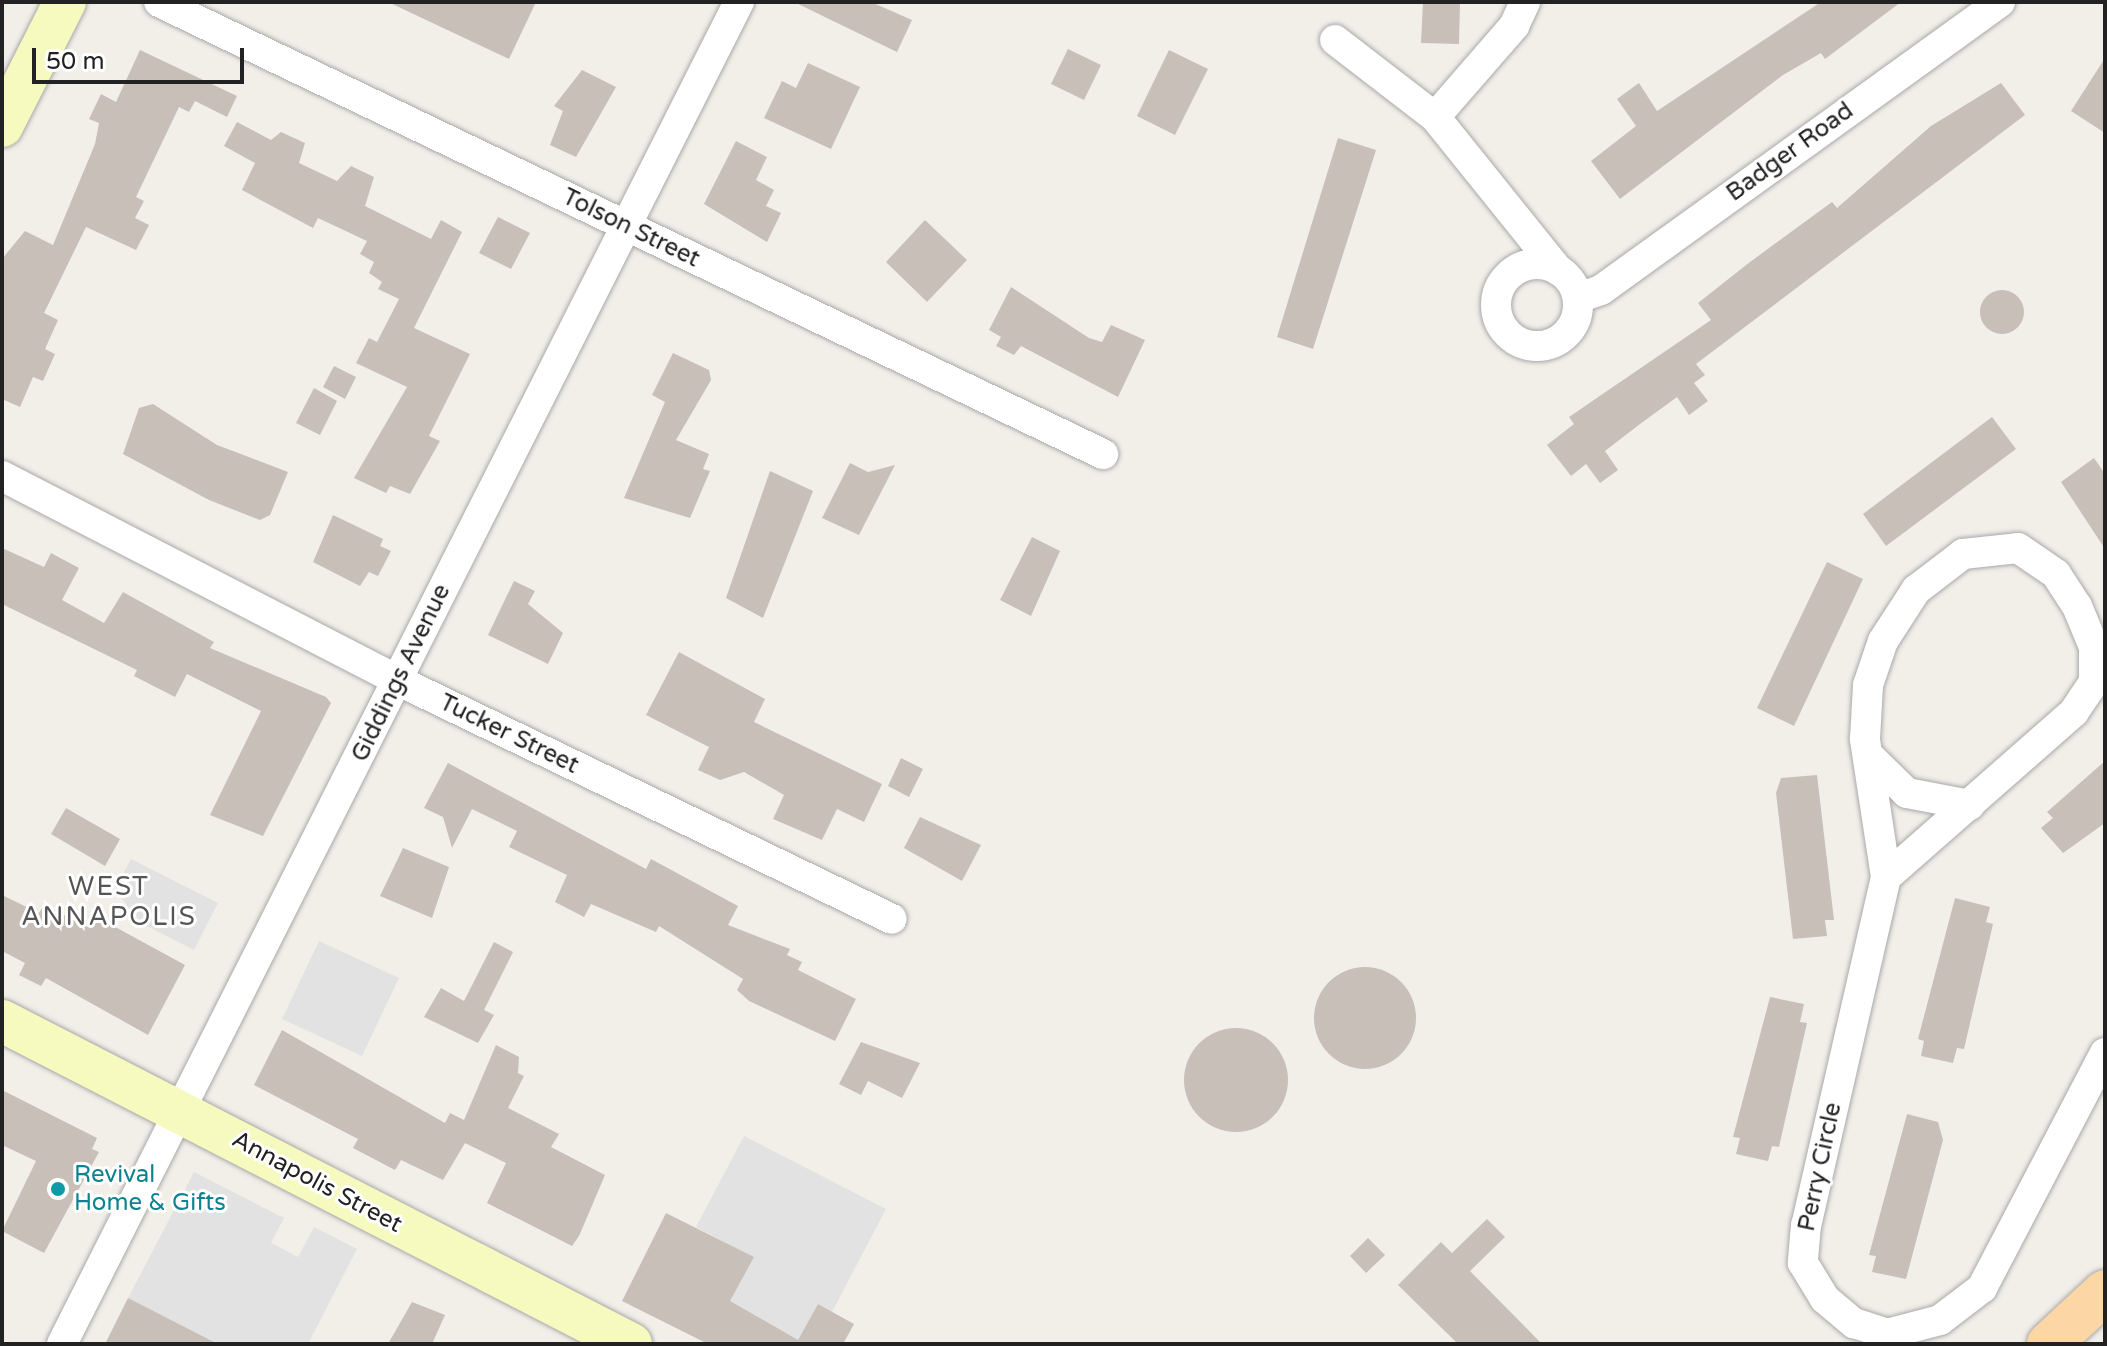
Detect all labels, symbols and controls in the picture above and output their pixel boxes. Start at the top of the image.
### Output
scale bar [36,32,248,82]
text: 50 m [46,47,104,76]
street label: Badger Road [1721,96,1859,208]
street label: Tolson Street [558,182,704,274]
street label: Giddings Avenue [346,580,456,766]
street label: Tucker Street [435,688,583,780]
district label: WEST ANNAPOLIS [21,871,197,932]
street label: Perry Circle [1792,1100,1848,1234]
street label: Annapolis Street [227,1125,407,1239]
place label: Revival Home & Gifts [74,1161,226,1217]
marker: Revival Home & Gifts [49,1180,67,1198]

